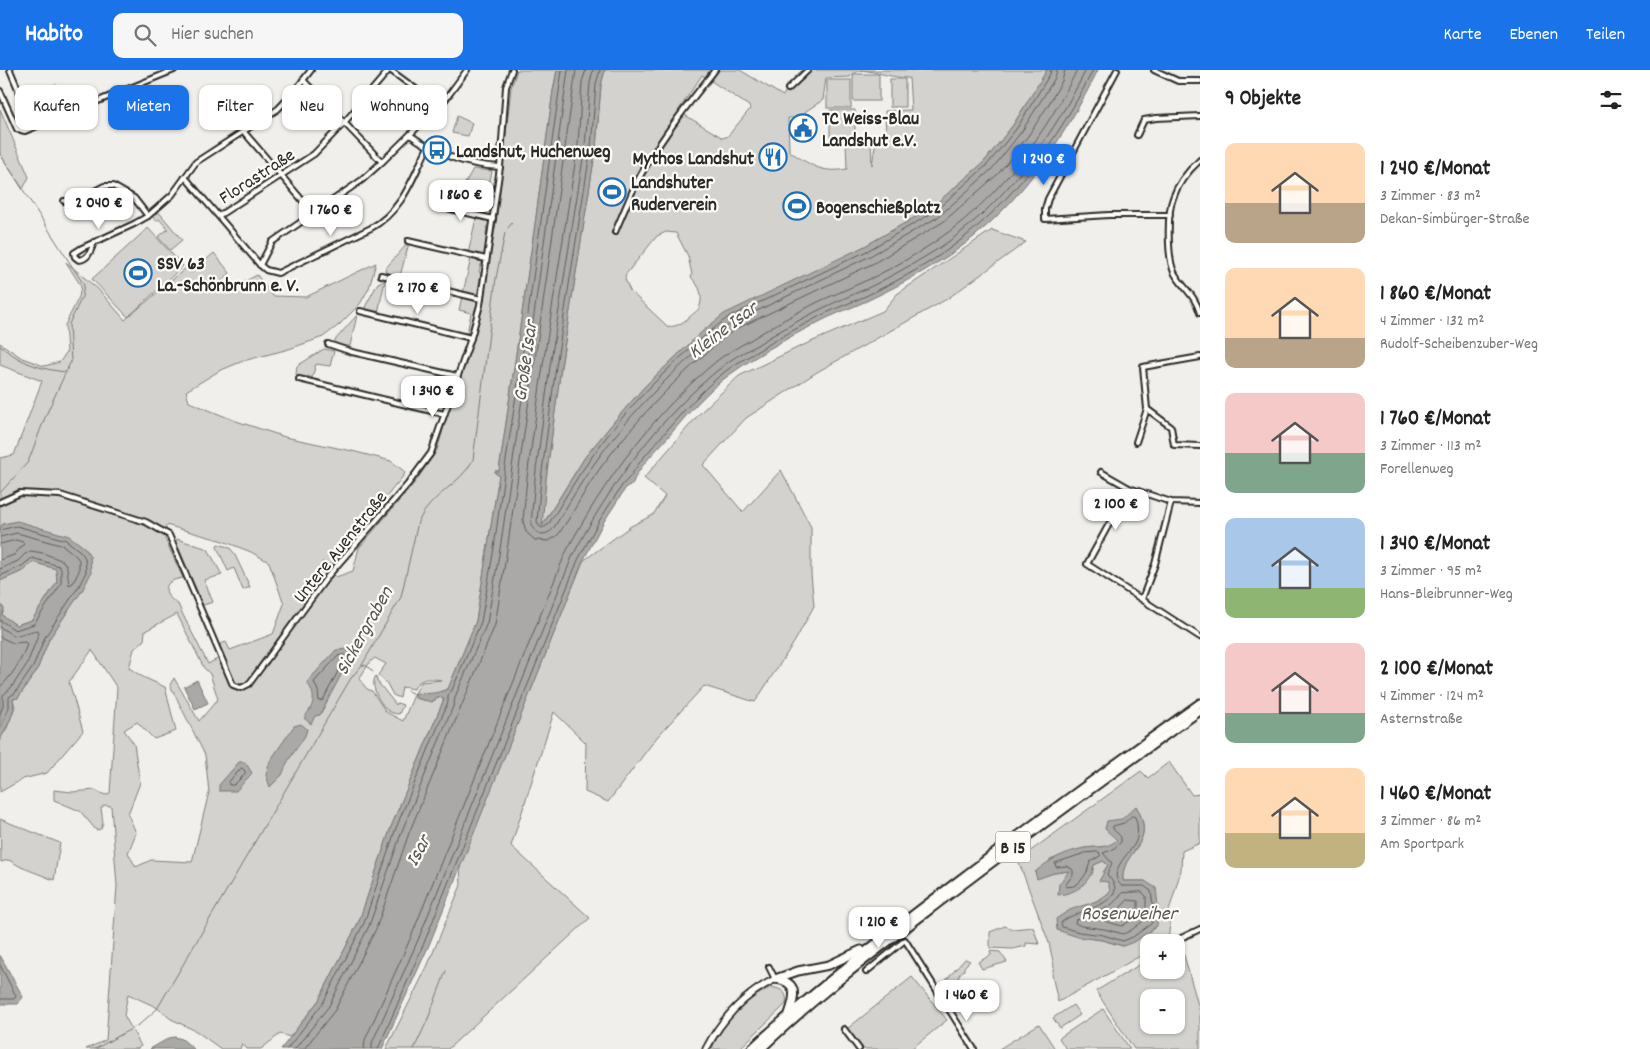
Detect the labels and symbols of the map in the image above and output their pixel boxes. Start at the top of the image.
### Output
place label: TC Weiss-Blau Landshut e.V. [822,107,919,156]
public building icon: TC Weiss-Blau Landshut e.V. [788,113,818,143]
bus stop icon: Landshut, Huchenweg [422,135,452,165]
place label: Landshut, Huchenweg [456,140,611,167]
restaurant icon: Mythos Landshut [758,142,788,172]
street label: Florastraße [215,143,301,213]
pin: 1 240 € [998,144,1090,186]
place label: Mythos Landshut [632,147,754,174]
place label: Landshuter Ruderverein [631,171,717,220]
sports icon: Landshuter Ruderverein [597,177,627,207]
pin: 1 860 € [415,180,507,222]
pin: 2 040 € [53,188,145,230]
sports icon: Bogenschießplatz [782,191,812,221]
pin: 1 760 € [285,194,377,237]
place label: Bogenschießplatz [816,196,941,223]
place label: SSV 63 La.-Schönbrunn e. V. [157,252,299,301]
sports icon: SSV 63 La.-Schönbrunn e. V. [123,258,153,288]
pin: 2 170 € [372,272,464,315]
water label: Kleine Isar [683,294,766,367]
water label: Große Isar [507,317,547,403]
pin: 1 340 € [387,376,479,418]
street label: Untere Auenstraße [288,486,395,610]
pin: 2 100 € [1070,488,1162,531]
water label: Sickergraben [330,581,402,681]
water label: Isar [400,829,441,872]
road number: B 15 [996,832,1030,862]
water label: Rosenweiher [1081,901,1179,929]
pin: 1 210 € [833,906,925,949]
pin: 1 460 € [921,980,1013,1022]

